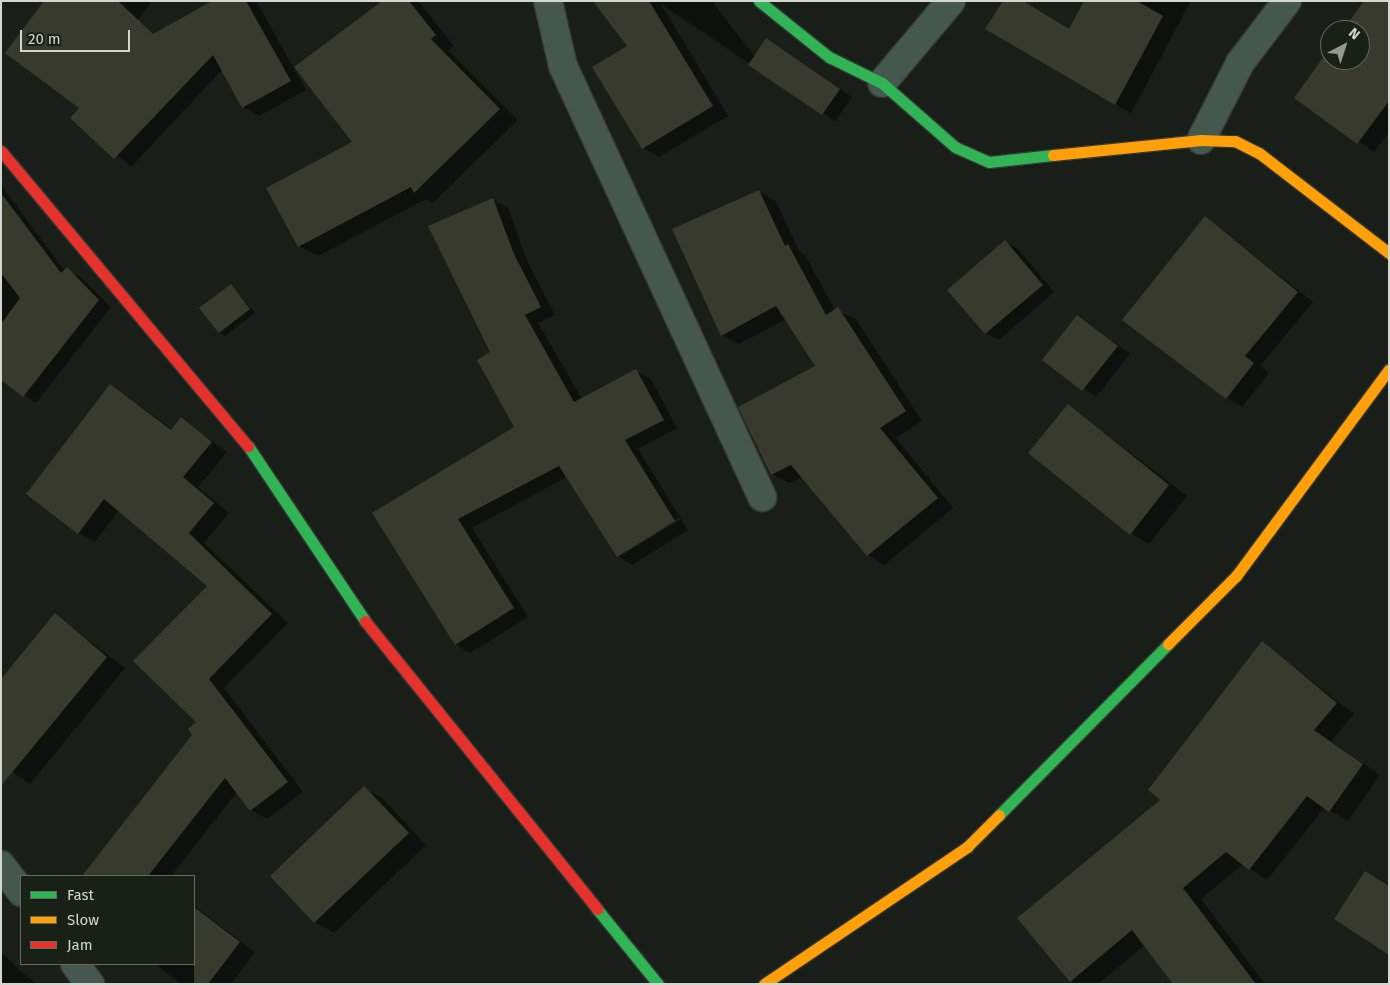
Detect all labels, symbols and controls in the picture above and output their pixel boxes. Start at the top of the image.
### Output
scale bar [22,20,132,52]
north arrow [1320,20,1370,70]
text: N [1345,24,1363,43]
text: 20 m [28,30,61,48]
legend [20,875,195,965]
text: Fast [67,886,94,904]
text: Slow [67,911,99,929]
text: Jam [67,936,93,954]

